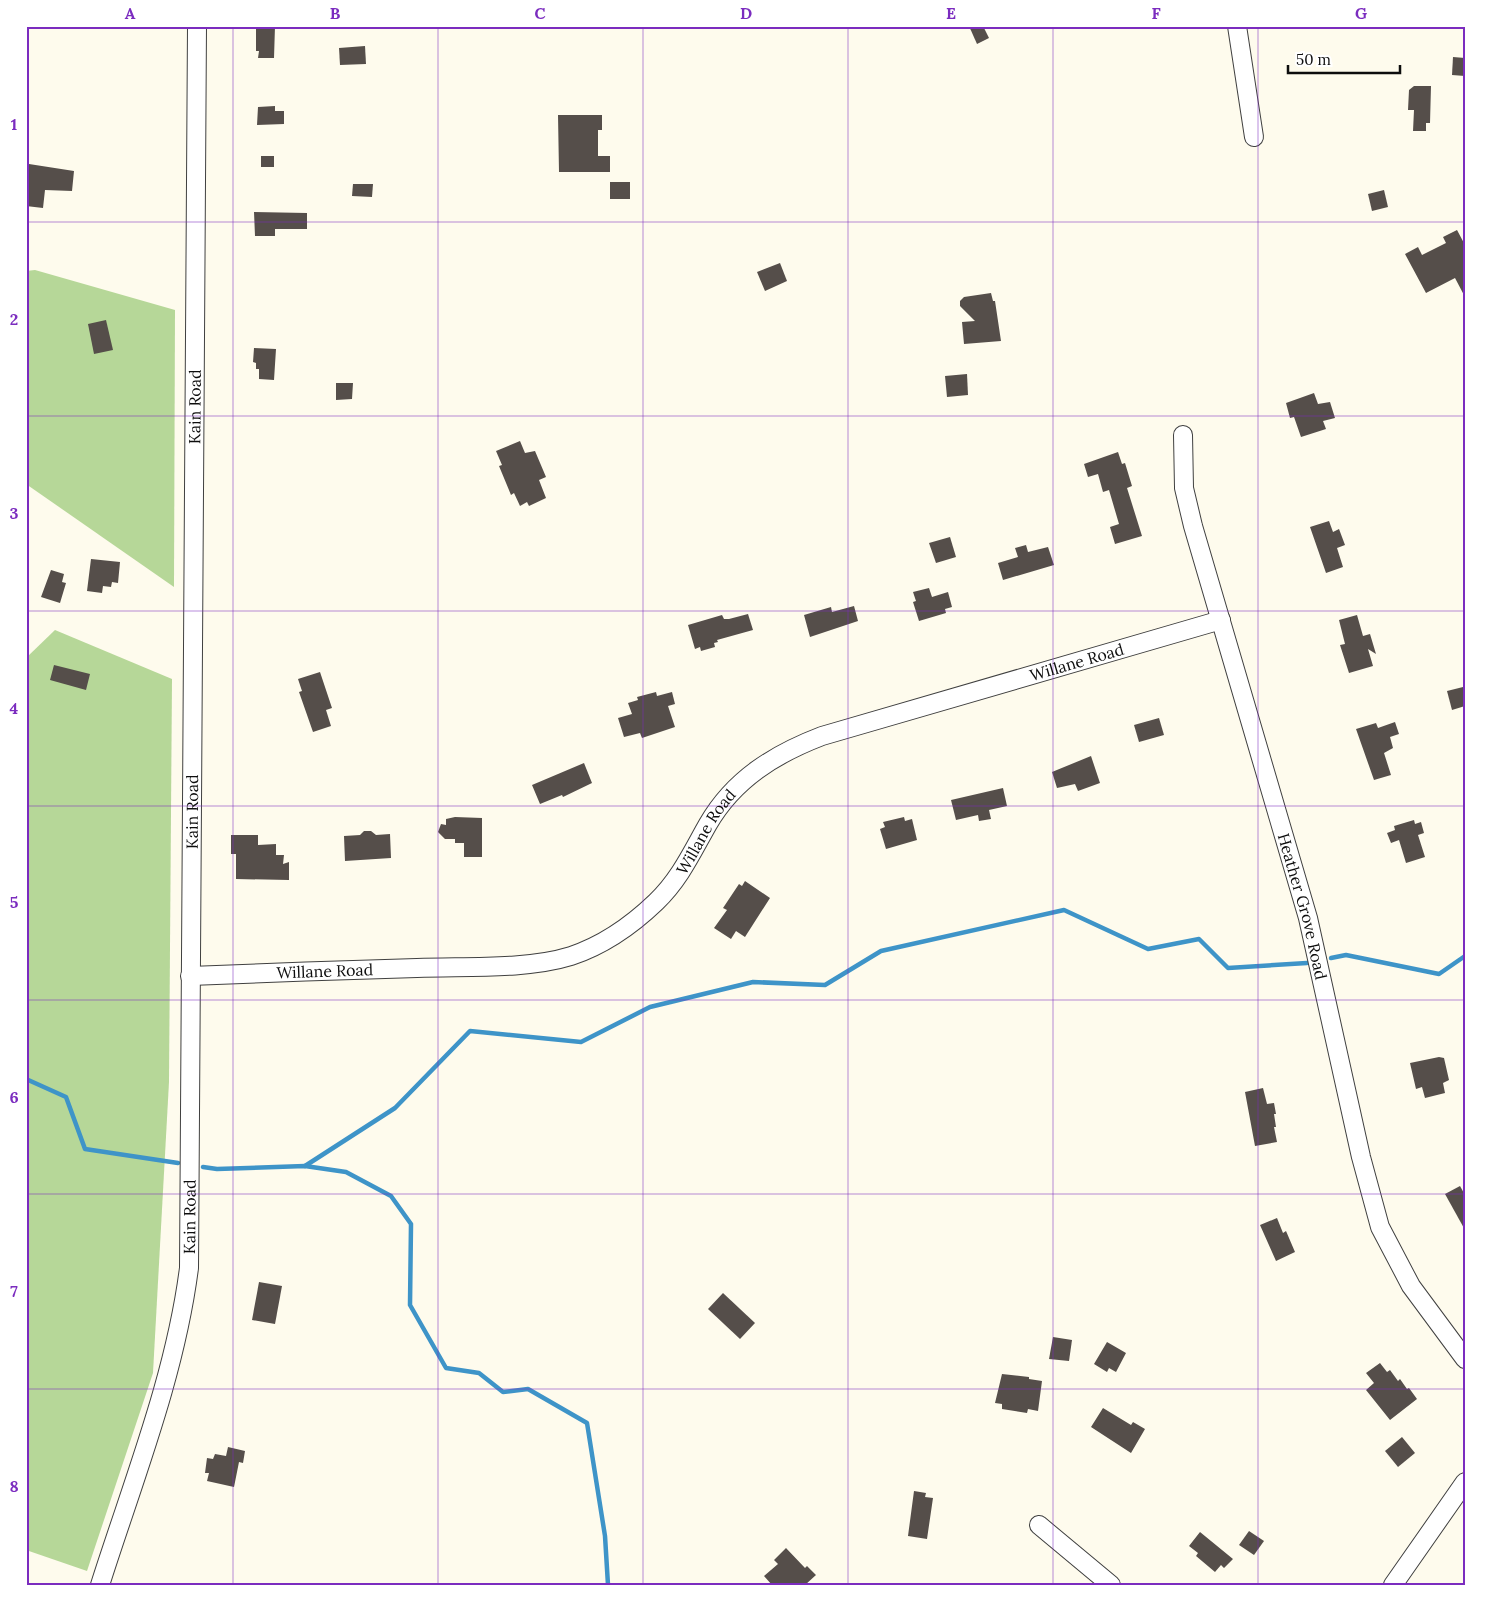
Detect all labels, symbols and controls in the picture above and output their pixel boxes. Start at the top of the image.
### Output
text: A [125,3,136,23]
text: B [330,3,341,23]
text: C [534,3,546,23]
text: D [740,3,752,23]
text: E [946,3,956,23]
text: F [1151,3,1161,23]
text: G [1355,3,1367,23]
scale bar [1288,42,1401,74]
text: 50 m [1296,50,1331,69]
text: 1 [11,114,17,134]
text: 2 [10,309,18,329]
street label: Kain Road [184,369,205,444]
text: 3 [10,503,19,523]
street label: Willane Road [1027,639,1126,685]
text: 4 [10,698,19,718]
street label: Kain Road [182,774,202,849]
street label: Willane Road [672,784,740,878]
street label: Heather Grove Road [1274,831,1331,982]
text: 5 [10,892,19,912]
street label: Willane Road [276,959,374,983]
text: 6 [9,1087,19,1107]
street label: Kain Road [179,1179,200,1254]
text: 7 [10,1281,18,1301]
text: 8 [9,1476,19,1496]

